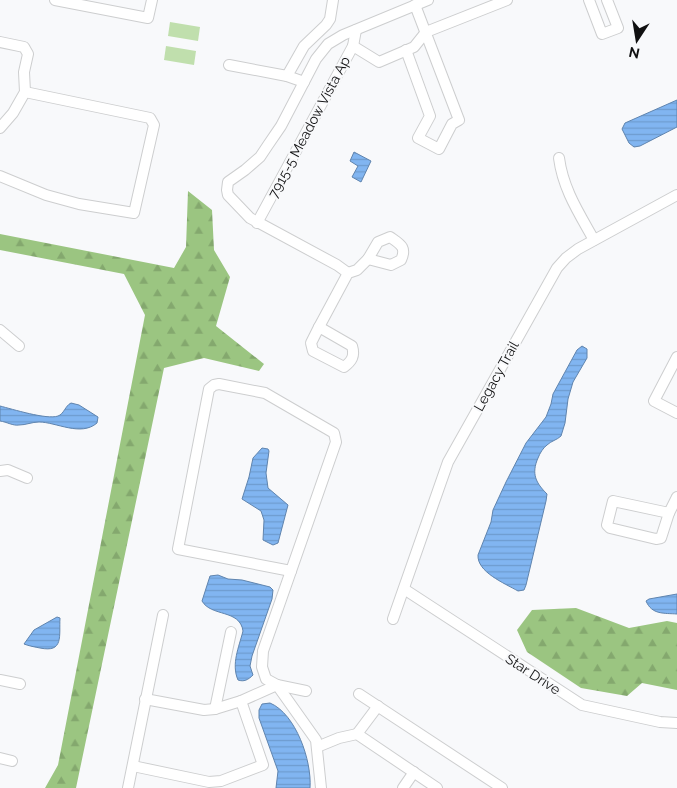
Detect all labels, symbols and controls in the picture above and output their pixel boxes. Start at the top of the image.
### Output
north arrow [612,15,662,65]
text: N [627,44,641,62]
street label: 7915-5 Meadow Vista Ap [265,53,353,201]
street label: Legacy Trail [470,338,522,414]
street label: Star Drive [503,650,563,698]

